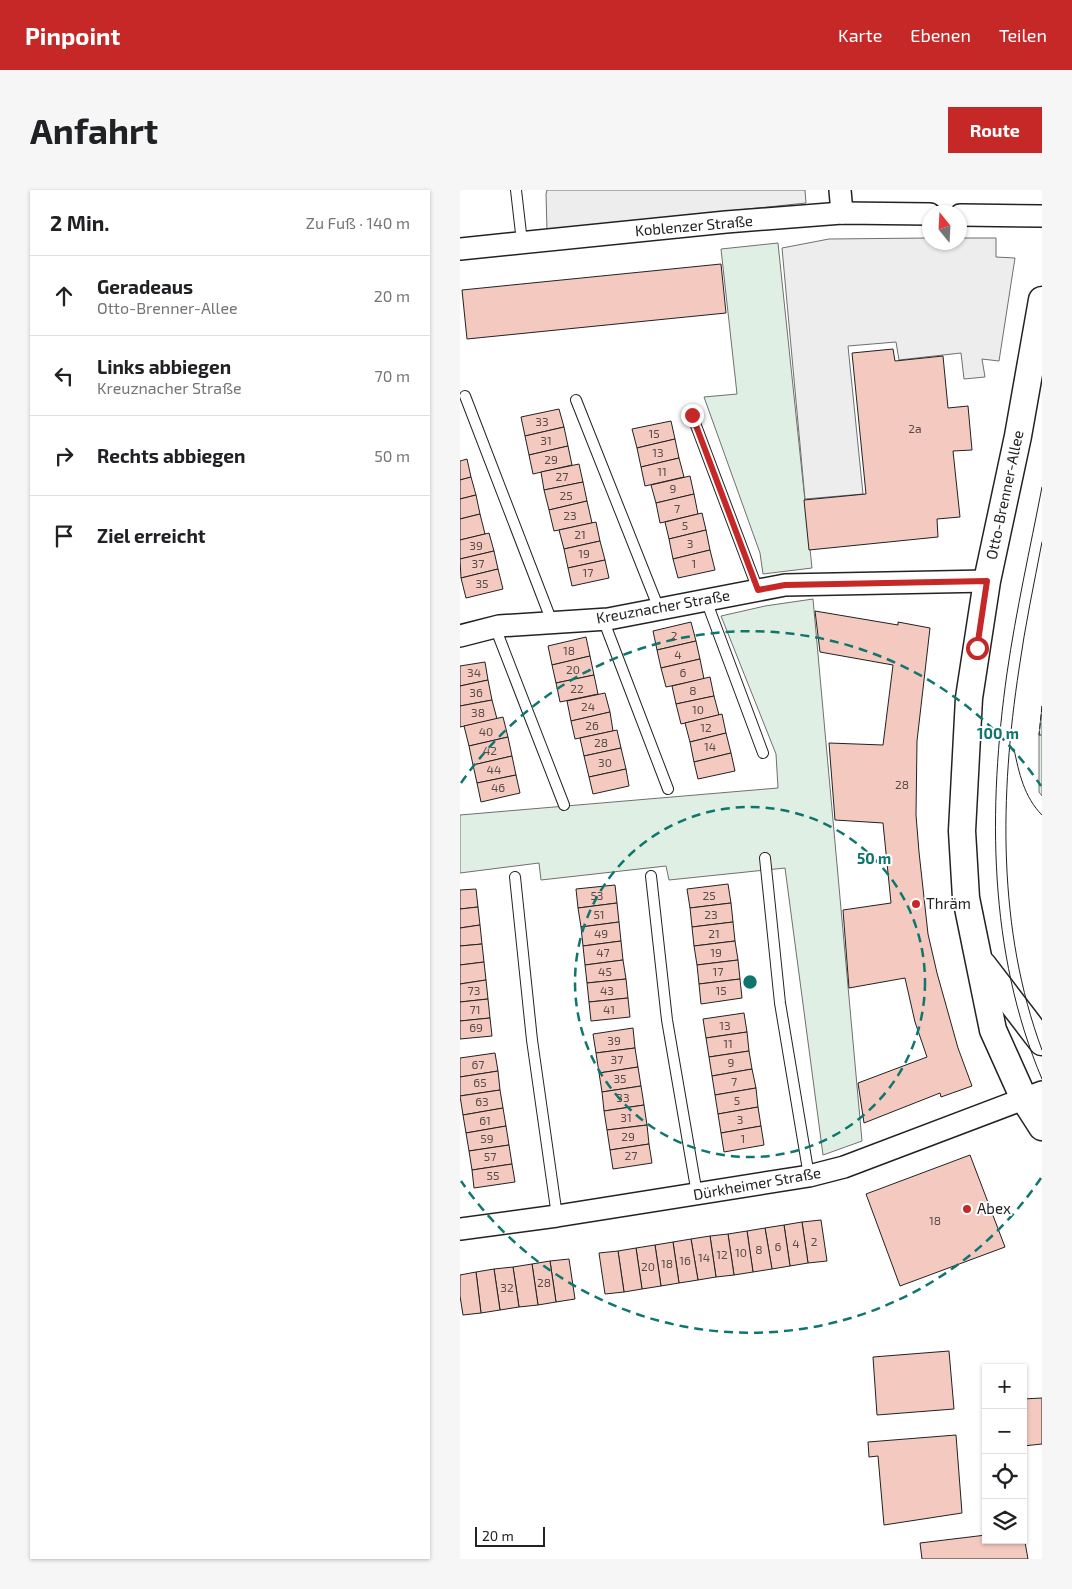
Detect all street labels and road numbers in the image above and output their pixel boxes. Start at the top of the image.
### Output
street label: Koblenzer Straße [634,211,754,239]
street label: Otto-Brenner-Allee [982,428,1027,561]
street label: Kreuznacher Straße [595,585,731,627]
street label: Dürkheimer Straße [692,1163,822,1203]

